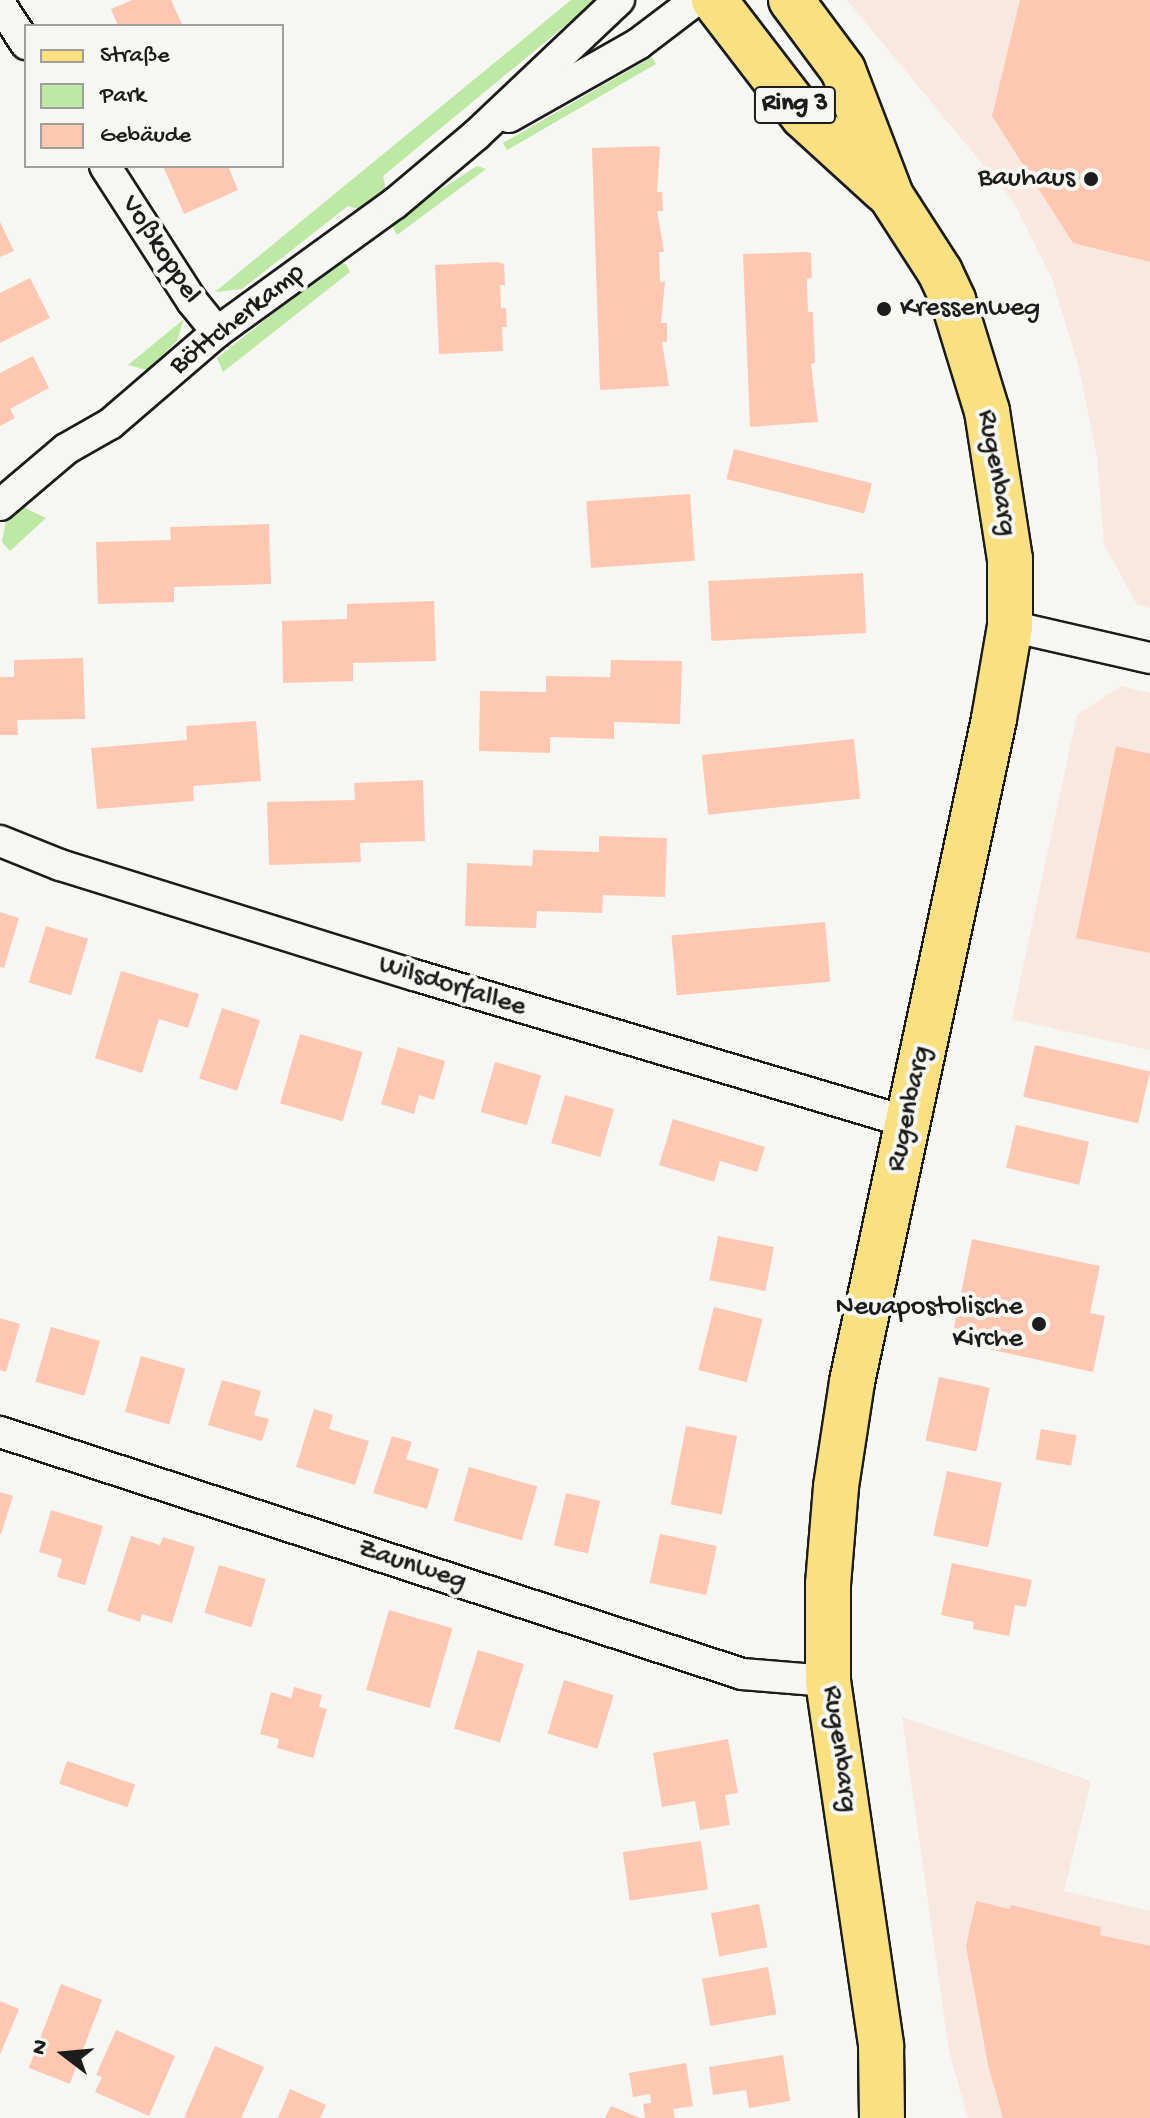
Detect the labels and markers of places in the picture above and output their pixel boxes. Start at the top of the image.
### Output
place label: Bauhaus [978,162,1075,196]
marker: Bauhaus [1082,170,1100,188]
place label: Kressenweg [900,292,1040,326]
marker: Kressenweg [875,300,893,318]
place label: Neuapostolische Kirche [835,1291,1023,1357]
marker: Neuapostolische Kirche [1030,1315,1048,1333]

